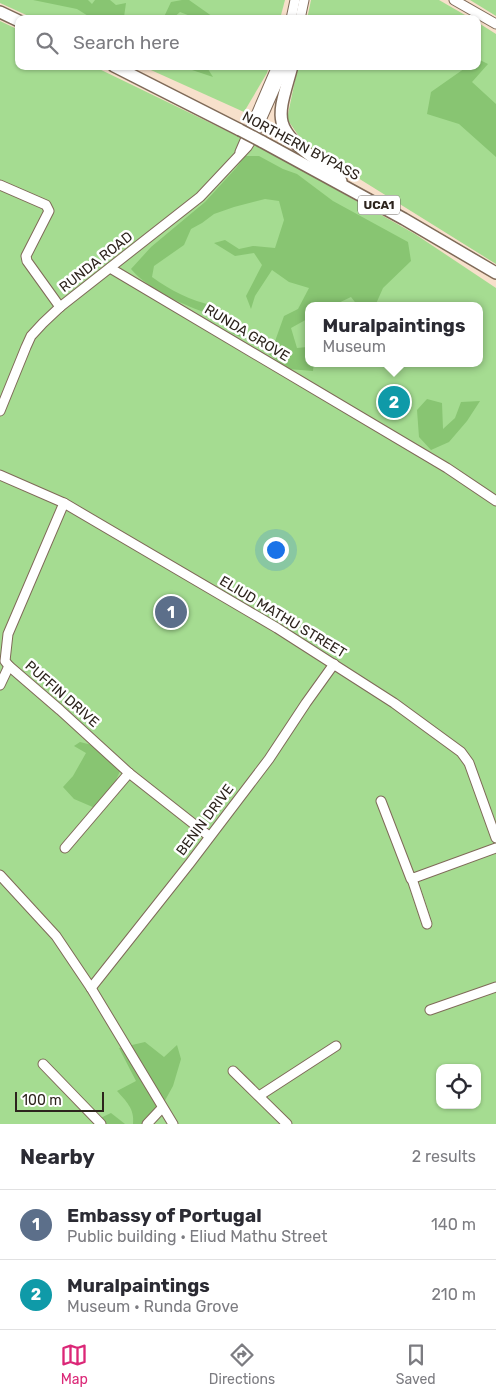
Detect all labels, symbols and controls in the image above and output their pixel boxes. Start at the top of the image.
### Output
search box [15,15,481,70]
icon: search [33,29,61,57]
text: Search here [73,31,180,54]
street label: NORTHERN BYPASS [239,108,363,184]
road number: UCA1 [358,196,400,214]
street label: RUNDA ROAD [56,228,136,296]
street label: RUNDA GROVE [201,301,293,365]
popup [305,302,483,367]
text: Muralpaintings [323,314,465,337]
text: Museum [323,337,386,356]
pin: 2 [378,383,410,421]
your location [263,537,289,563]
street label: ELIUD MATHU STREET [217,572,349,662]
pin: 1 [155,593,187,631]
street label: PUFFIN DRIVE [22,657,102,731]
street label: BENIN DRIVE [173,781,237,859]
map controls [436,1064,481,1109]
button: locate [436,1064,481,1109]
scale bar [15,1089,104,1112]
text: 100 m [22,1092,62,1109]
text: Nearby [20,1144,95,1169]
text: 2 results [412,1147,476,1166]
text: Embassy of Portugal [67,1204,262,1227]
text: 1 [32,1215,40,1234]
text: 140 m [431,1215,476,1234]
text: Public building · Eliud Mathu Street [67,1227,327,1246]
text: Muralpaintings [67,1274,210,1297]
text: 2 [31,1285,41,1304]
text: 210 m [431,1285,476,1304]
text: Museum · Runda Grove [67,1297,239,1316]
tab: Map [60,1341,88,1388]
tab: Directions [209,1341,275,1388]
tab: Saved [396,1341,436,1388]

